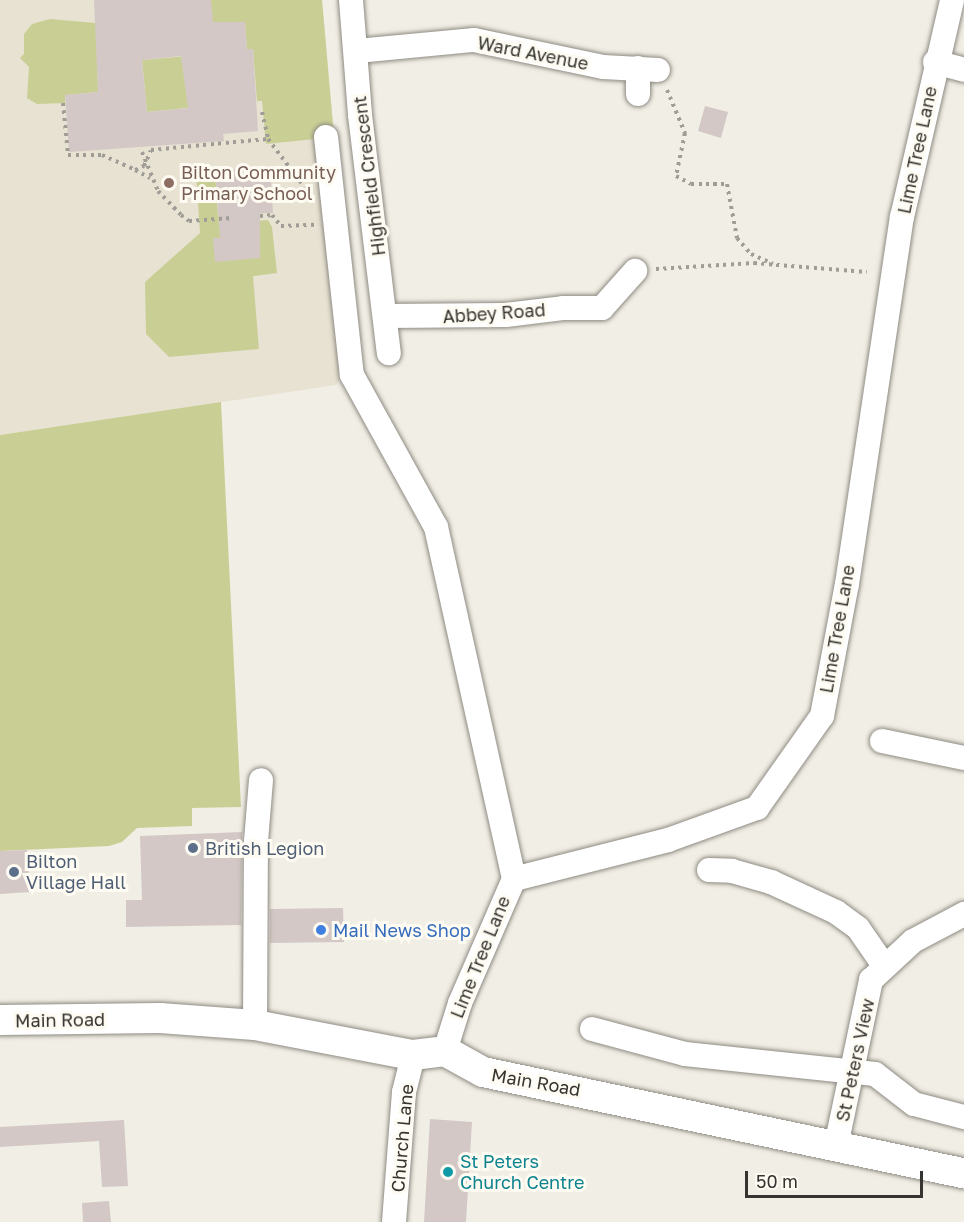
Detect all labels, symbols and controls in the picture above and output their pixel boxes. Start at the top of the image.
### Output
street label: Ward Avenue [476,32,590,74]
street label: Lime Tree Lane [893,84,941,216]
street label: Highfield Crescent [348,95,390,257]
place label: Bilton Community Primary School [181,162,336,204]
marker: Bilton Community Primary School [162,176,176,190]
street label: Abbey Road [442,299,546,327]
street label: Lime Tree Lane [815,563,859,695]
place label: British Legion [205,837,324,859]
marker: British Legion [186,841,200,855]
place label: Bilton Village Hall [26,851,126,894]
marker: Bilton Village Hall [7,865,21,879]
street label: Lime Tree Lane [446,893,514,1021]
place label: Mail News Shop [333,919,471,941]
marker: Mail News Shop [314,923,328,937]
street label: St Peters View [831,996,879,1124]
street label: Main Road [15,1008,105,1032]
street label: Main Road [490,1064,582,1100]
street label: Church Lane [387,1083,417,1193]
place label: St Peters Church Centre [460,1151,584,1194]
scale bar [748,1159,926,1197]
marker: St Peters Church Centre [441,1165,455,1179]
text: 50 m [756,1170,798,1192]

